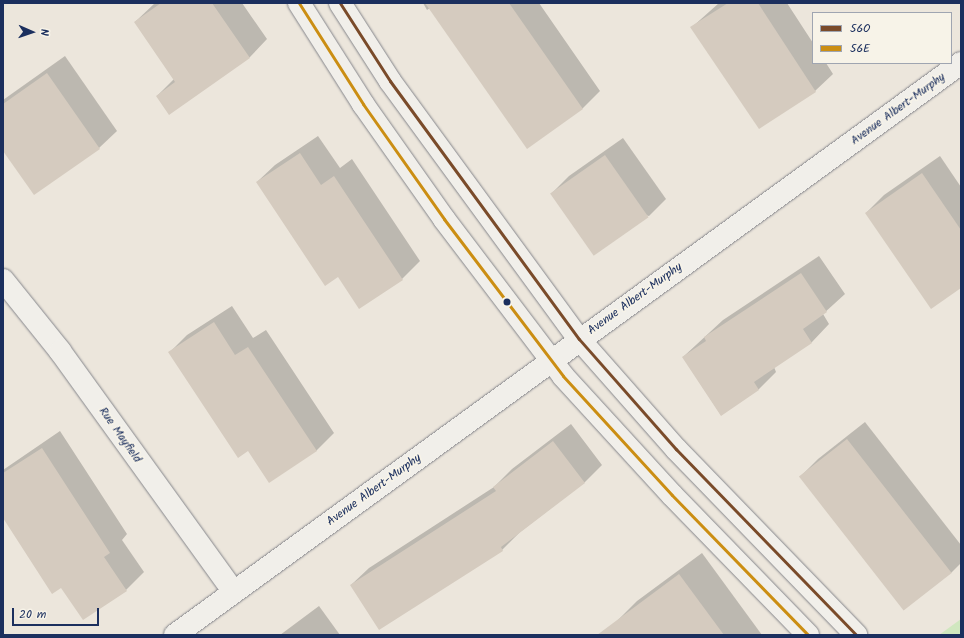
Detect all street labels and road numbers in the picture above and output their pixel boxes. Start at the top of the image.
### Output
street label: Avenue Albert-Murphy [848,70,948,148]
street label: Avenue Albert-Murphy [585,260,685,338]
street label: Rue Mayfield [96,405,144,465]
street label: Avenue Albert-Murphy [324,451,424,529]

